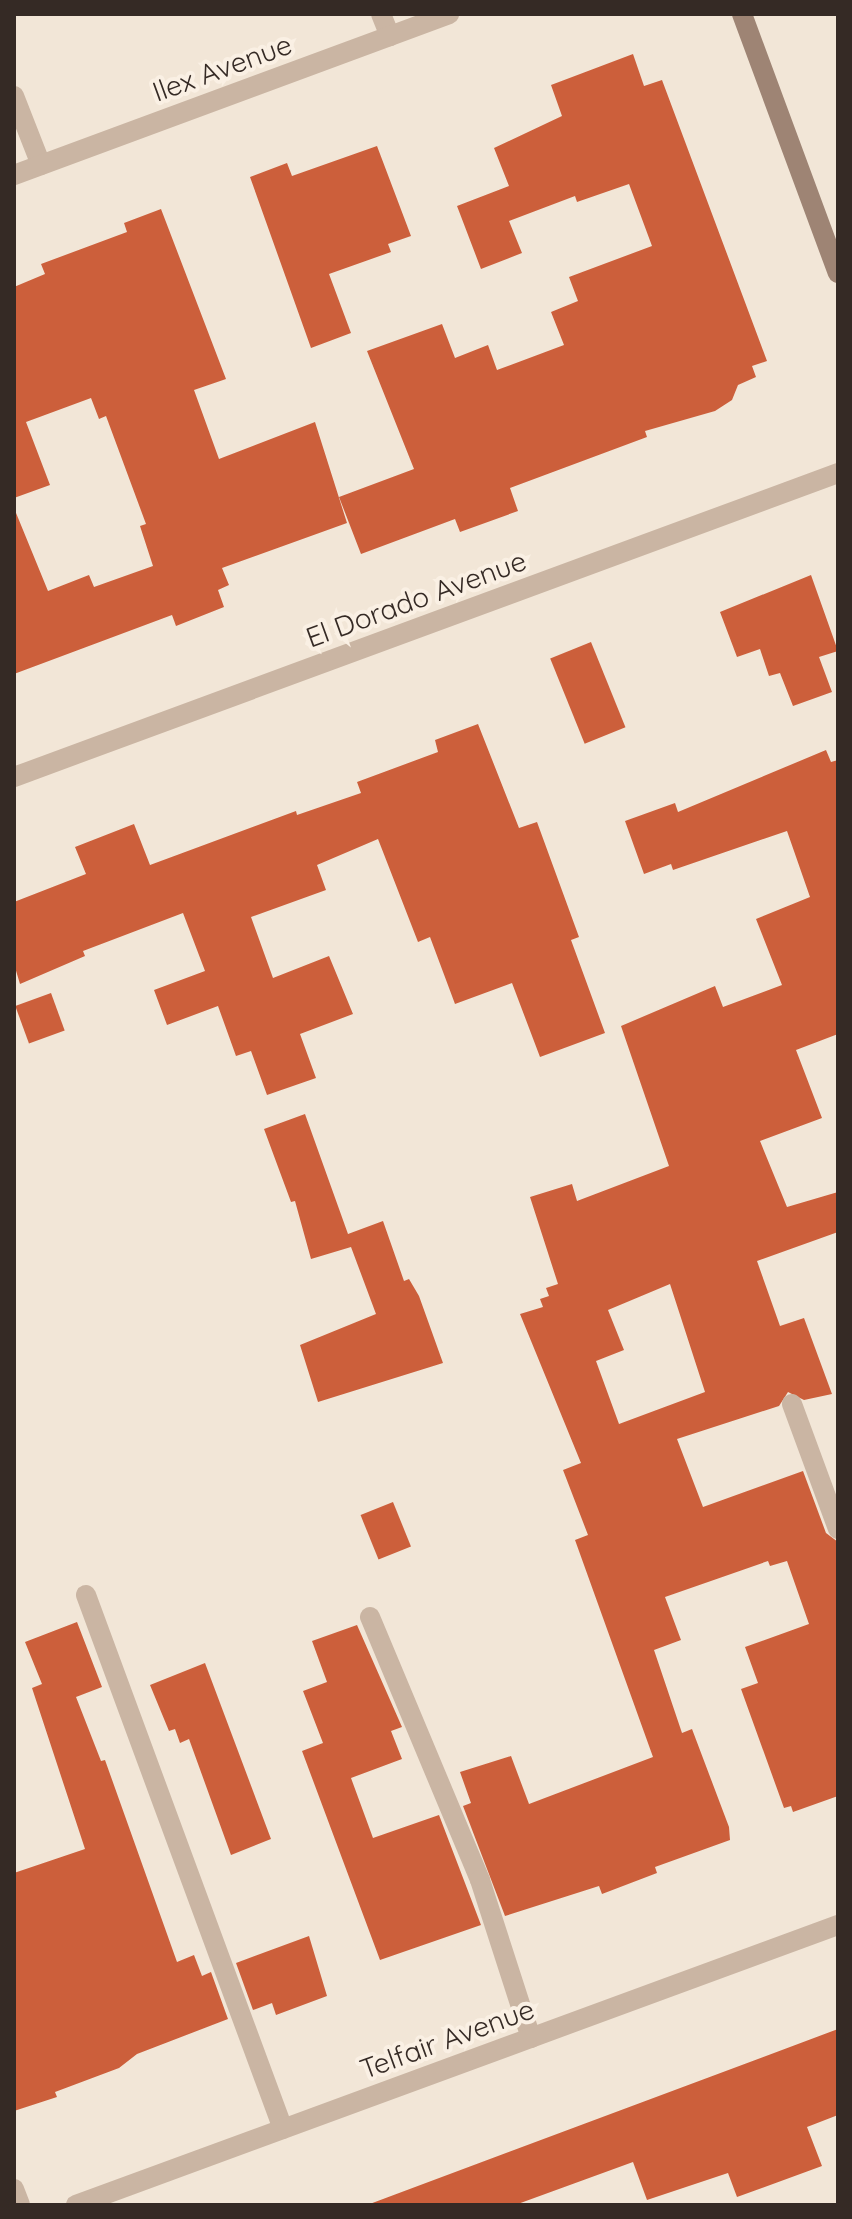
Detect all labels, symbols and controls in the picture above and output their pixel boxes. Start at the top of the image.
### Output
street label: Ilex Avenue [148,27,296,109]
street label: El Dorado Avenue [301,544,531,654]
street label: Telfair Avenue [355,1992,539,2086]

